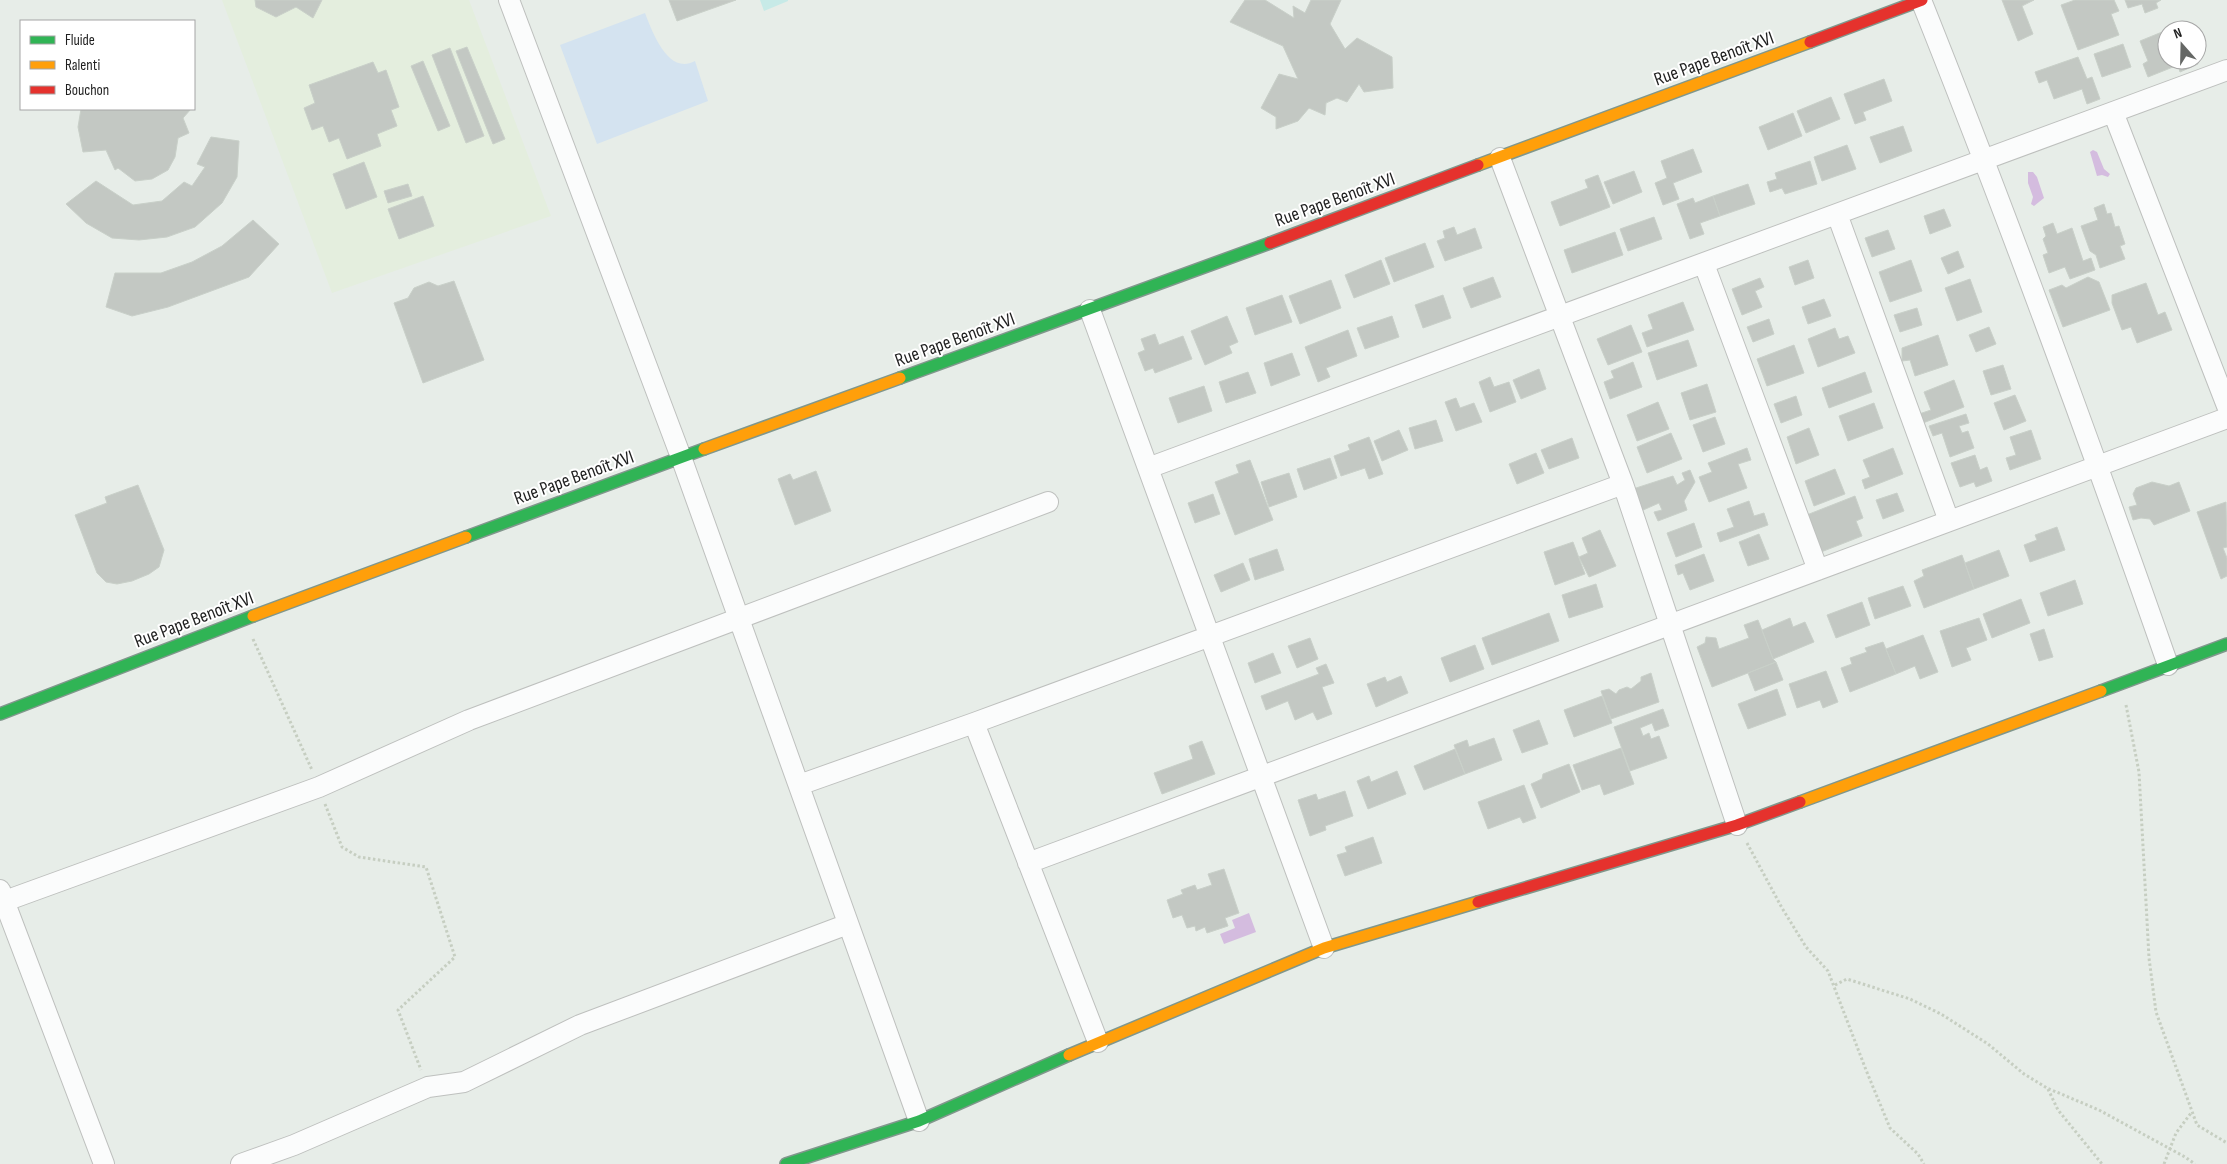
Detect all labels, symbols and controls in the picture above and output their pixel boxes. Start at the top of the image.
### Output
legend [20,20,195,110]
north arrow [2157,20,2207,70]
text: N [2171,24,2184,43]
street label: Rue Pape Benoît XVI [1651,27,1777,91]
text: Fluide [65,31,95,50]
text: Ralenti [65,56,100,75]
text: Bouchon [65,81,109,100]
street label: Rue Pape Benoît XVI [1272,168,1398,232]
street label: Rue Pape Benoît XVI [892,308,1018,372]
street label: Rue Pape Benoît XVI [511,446,637,510]
street label: Rue Pape Benoît XVI [131,587,257,653]

